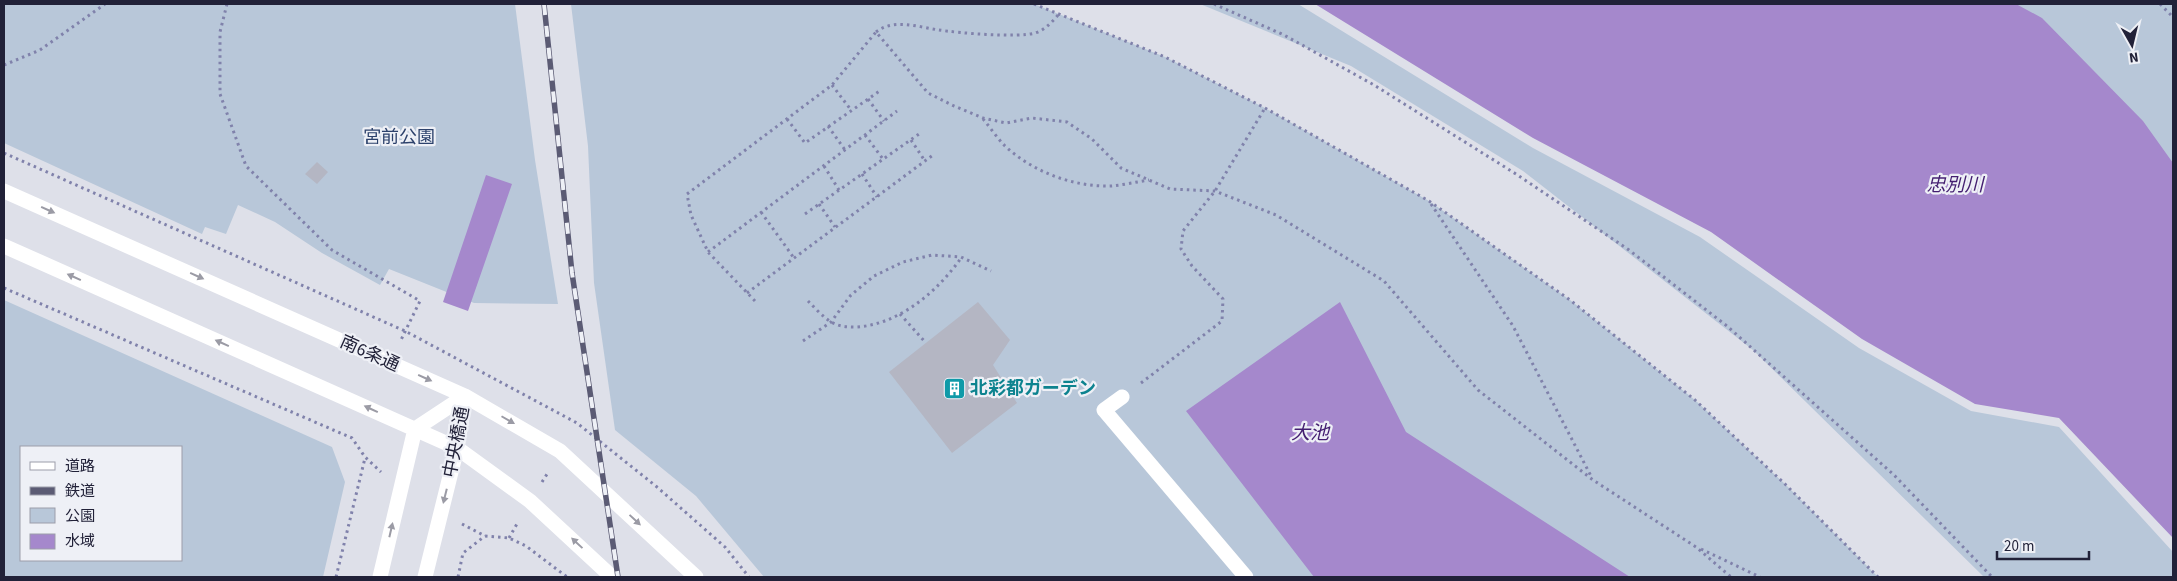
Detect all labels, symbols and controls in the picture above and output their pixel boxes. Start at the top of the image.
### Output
north arrow [2107,20,2157,70]
text: N [2128,46,2140,67]
park label: 宮前公園 [363,125,435,150]
water label: 忠別川 [1926,172,1985,199]
one-way arrow [41,207,55,215]
one-way arrow [67,273,81,281]
one-way arrow [190,273,204,281]
street label: 南6条通 [336,329,404,378]
one-way arrow [215,339,229,347]
one-way arrow [418,374,432,382]
building icon: 北彩都ガーデン [942,376,966,400]
place label: 北彩都ガーデン [970,376,1096,401]
street label: 中央橋通 [437,404,476,480]
one-way arrow [364,405,378,413]
one-way arrow [501,416,514,425]
water label: 大池 [1291,420,1331,447]
legend [20,446,182,561]
text: 道路 [65,456,95,477]
text: 鉄道 [65,481,95,502]
one-way arrow [441,488,449,503]
text: 公園 [65,506,95,527]
one-way arrow [628,514,640,526]
one-way arrow [387,522,395,537]
scale bar [1997,528,2090,560]
text: 水域 [65,531,95,552]
text: 20 m [2004,536,2034,557]
one-way arrow [572,537,584,549]

